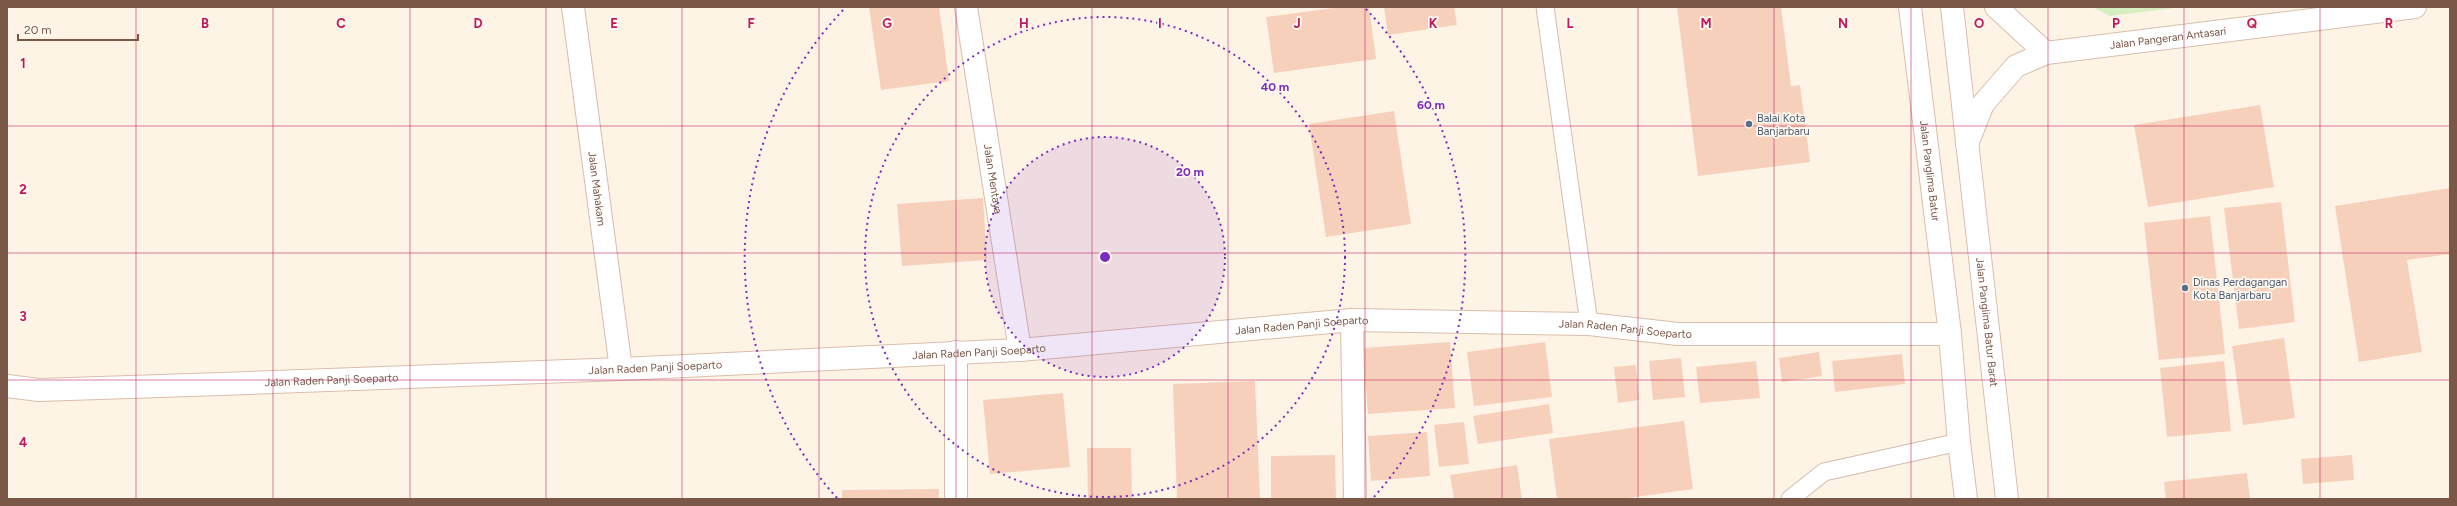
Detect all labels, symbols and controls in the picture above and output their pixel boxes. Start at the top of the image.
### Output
scale bar [18,16,138,42]
text: B [201,16,209,31]
text: C [336,16,346,31]
text: D [473,16,483,31]
text: E [610,16,618,31]
text: F [747,16,755,31]
text: G [882,16,892,31]
text: H [1019,16,1029,31]
text: I [1158,16,1162,31]
text: J [1293,16,1301,31]
text: K [1429,16,1438,31]
text: L [1567,16,1574,31]
text: M [1700,16,1712,31]
text: N [1838,16,1848,31]
text: O [1974,16,1984,31]
text: Q [2247,16,2257,31]
text: R [2385,16,2394,31]
text: 20 m [24,23,52,37]
street label: Jalan Pangeran Antasari [2109,24,2227,52]
text: 1 [20,56,26,71]
text: 40 m [1261,80,1289,94]
text: 60 m [1417,98,1445,112]
place label: Balai Kota Banjarbaru [1757,112,1810,138]
marker: Balai Kota Banjarbaru [1744,119,1754,129]
street label: Jalan Panglima Batur [1917,120,1942,222]
street label: Jalan Mentaya [981,143,1004,215]
street label: Jalan Mahakam [585,150,608,227]
text: 20 m [1176,165,1204,179]
text: 2 [19,182,27,197]
centre of rings [1098,250,1112,264]
street label: Jalan Panglima Batur Barat [1973,257,2000,388]
place label: Dinas Perdagangan Kota Banjarbaru [2193,276,2287,302]
marker: Dinas Perdagangan Kota Banjarbaru [2180,283,2190,293]
text: 3 [19,309,27,324]
street label: Jalan Raden Panji Soeparto [1235,314,1369,338]
street label: Jalan Raden Panji Soeparto [1558,317,1692,341]
street label: Jalan Raden Panji Soeparto [912,342,1046,362]
street label: Jalan Raden Panji Soeparto [588,358,723,377]
street label: Jalan Raden Panji Soeparto [264,371,399,389]
text: 4 [19,435,27,450]

